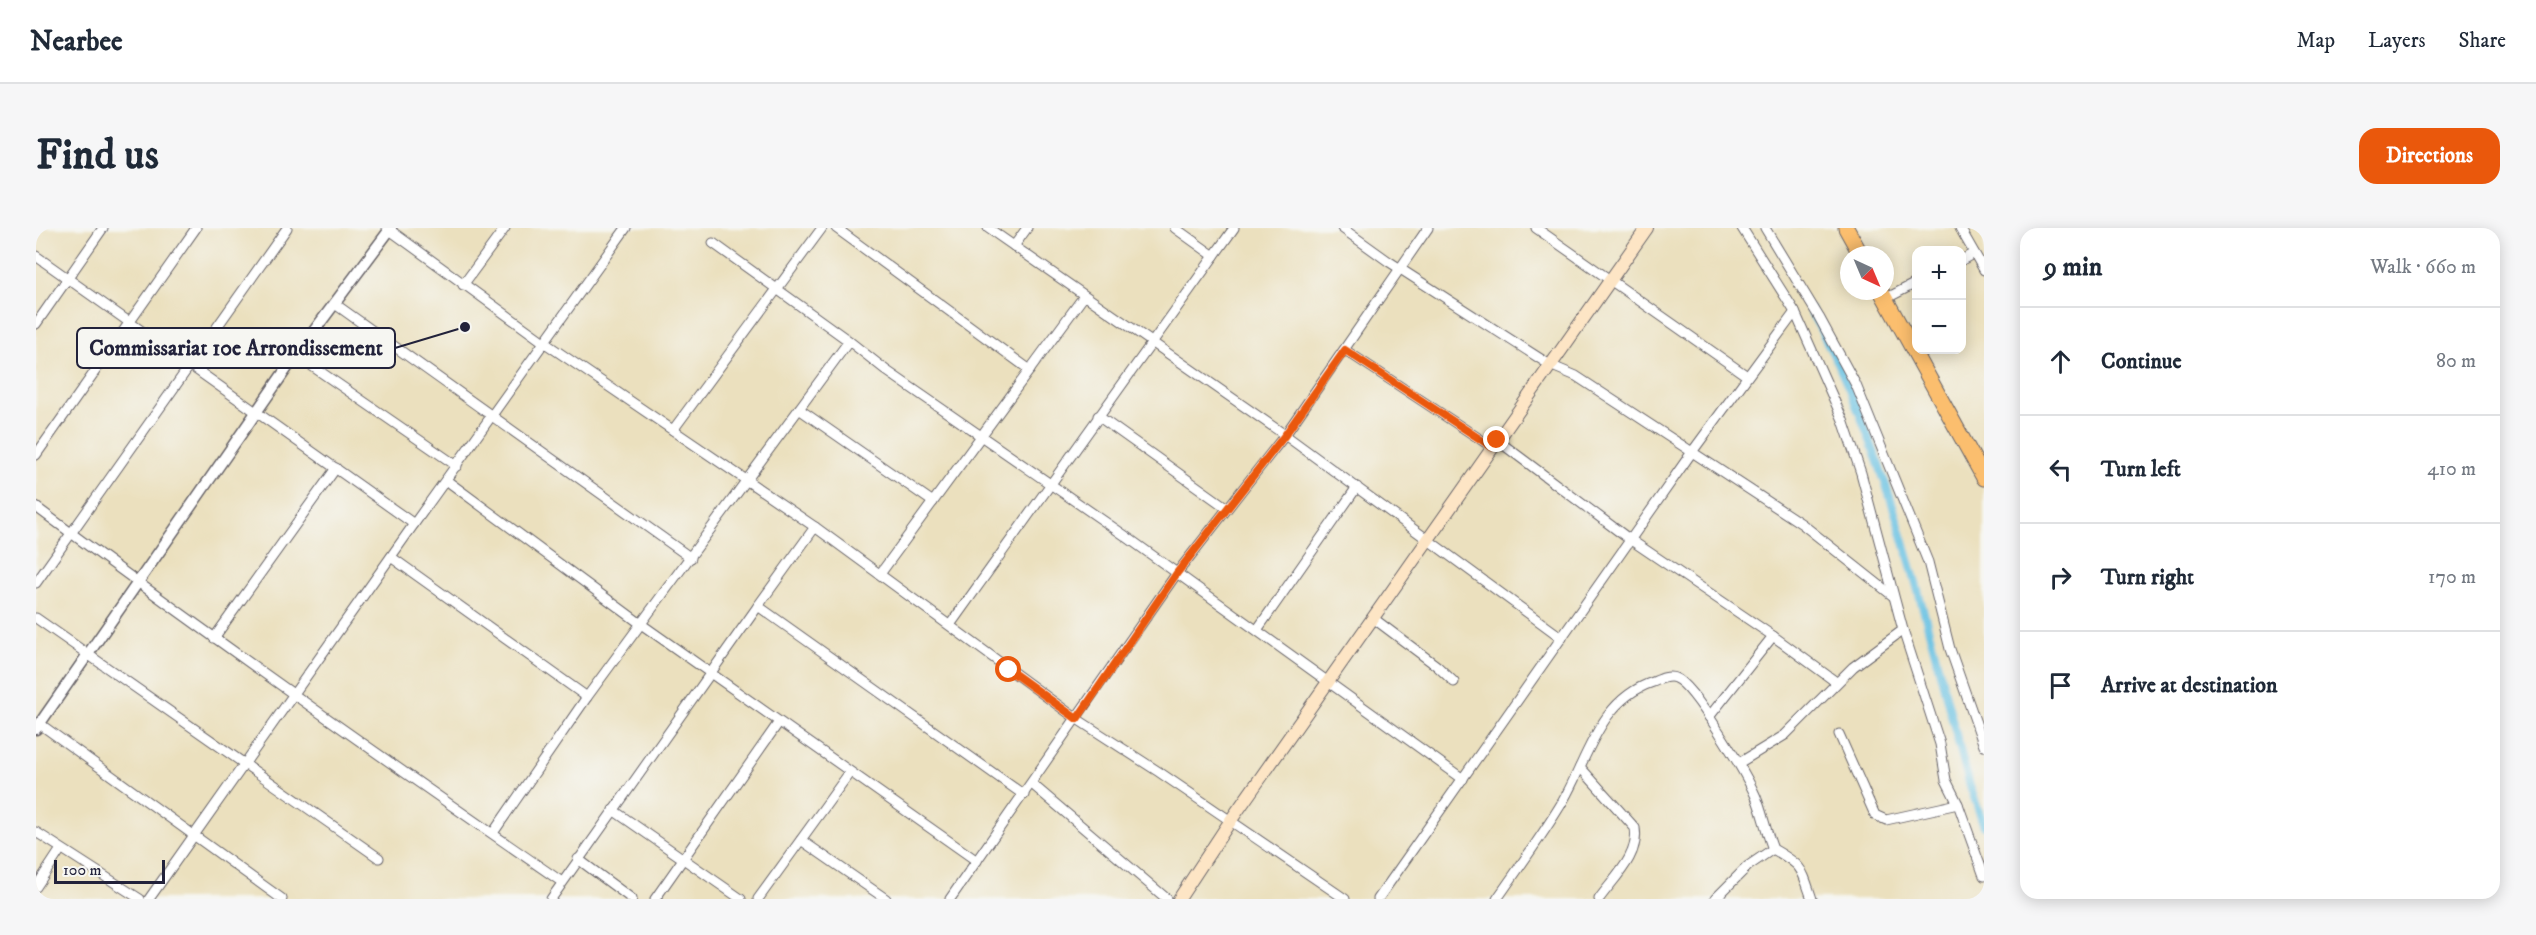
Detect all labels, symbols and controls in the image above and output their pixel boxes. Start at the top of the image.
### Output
text: Nearbee [30,24,123,59]
text: Map [2296,28,2335,54]
text: Layers [2368,28,2426,54]
text: Share [2459,28,2506,54]
button: Directions [2359,128,2500,184]
text: Find us [36,130,159,182]
north arrow [1840,246,1894,300]
map controls [1912,246,1966,354]
button: + [1912,246,1966,300]
text: 9 min [2044,251,2102,284]
text: Walk · 660 m [2370,255,2476,280]
button: − [1912,300,1966,354]
callout: Commissariat 10e Arrondissement [77,328,395,368]
text: Commissariat 10e Arrondissement [89,335,383,362]
icon: ahead [2044,345,2077,378]
text: Continue [2101,348,2182,375]
text: 80 m [2436,349,2476,374]
route end [1483,426,1509,452]
icon: left [2044,453,2077,486]
text: Turn left [2101,456,2181,483]
text: 410 m [2427,457,2476,482]
icon: right [2044,561,2077,594]
text: Turn right [2101,564,2194,591]
text: 170 m [2428,565,2476,590]
route start [995,656,1021,682]
icon: arrive [2044,669,2077,702]
text: Arrive at destination [2101,672,2278,699]
scale bar [54,857,165,884]
text: 100 m [63,860,102,880]

